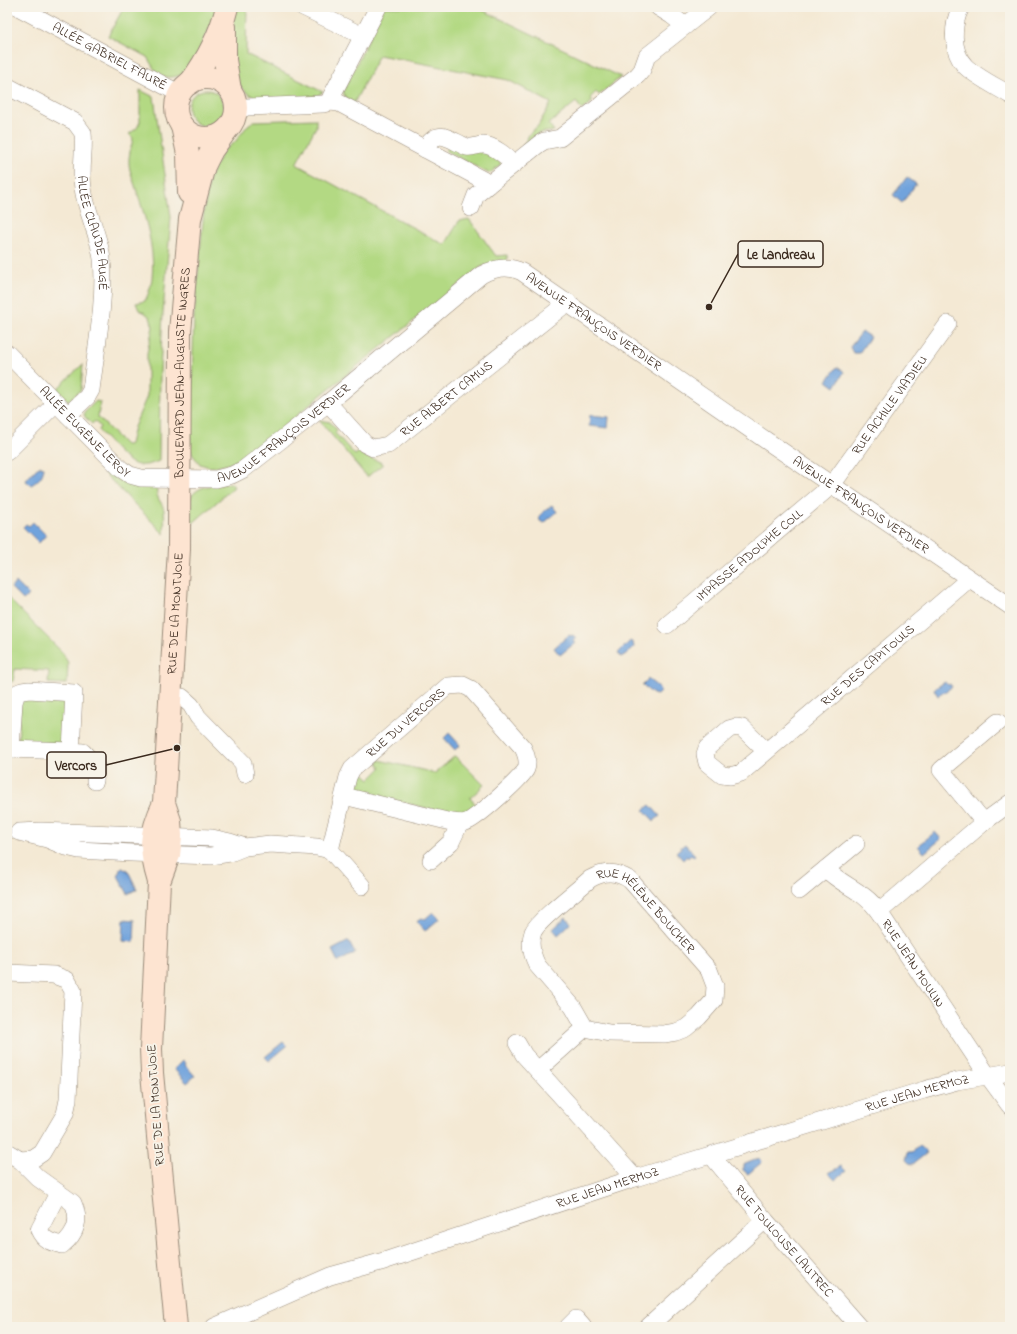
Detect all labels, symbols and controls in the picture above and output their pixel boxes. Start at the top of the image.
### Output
street label: ALLÉE GABRIEL FAURÉ [49,18,170,95]
street label: ALLÉE CLAUDE AUGÉ [72,175,112,291]
callout: Le Landreau [738,241,823,267]
text: Le Landreau [747,245,815,266]
street label: BOULEVARD JEAN-AUGUSTE INGRES [170,266,195,479]
street label: AVENUE FRANÇOIS VERDIER [522,268,666,376]
street label: RUE ACHILLE VIADIEU [847,351,932,459]
street label: RUE ALBERT CAMUS [396,356,497,441]
street label: AVENUE FRANÇOIS VERDIER [215,378,355,488]
street label: ALLÉE EUGÈNE LEROY [35,382,134,482]
street label: AVENUE FRANÇOIS VERDIER [789,452,934,558]
street label: IMPASSE ADOLPHE COLL [692,504,807,606]
street label: RUE DE LA MONTJOIE [162,552,188,675]
street label: RUE DES CAPITOULS [816,620,919,711]
street label: RUE DU VERCORS [362,683,449,762]
callout: Vercors [47,752,106,778]
text: Vercors [54,756,97,777]
street label: RUE HÉLÈNE BOUCHER [594,863,700,958]
street label: RUE JEAN MOULIN [877,915,949,1011]
street label: RUE DE LA MONTJOIE [142,1043,170,1166]
street label: RUE JEAN MERMOZ [863,1070,971,1117]
street label: RUE JEAN MERMOZ [554,1162,661,1213]
street label: RUE TOULOUSE LAUTREC [730,1181,838,1301]

